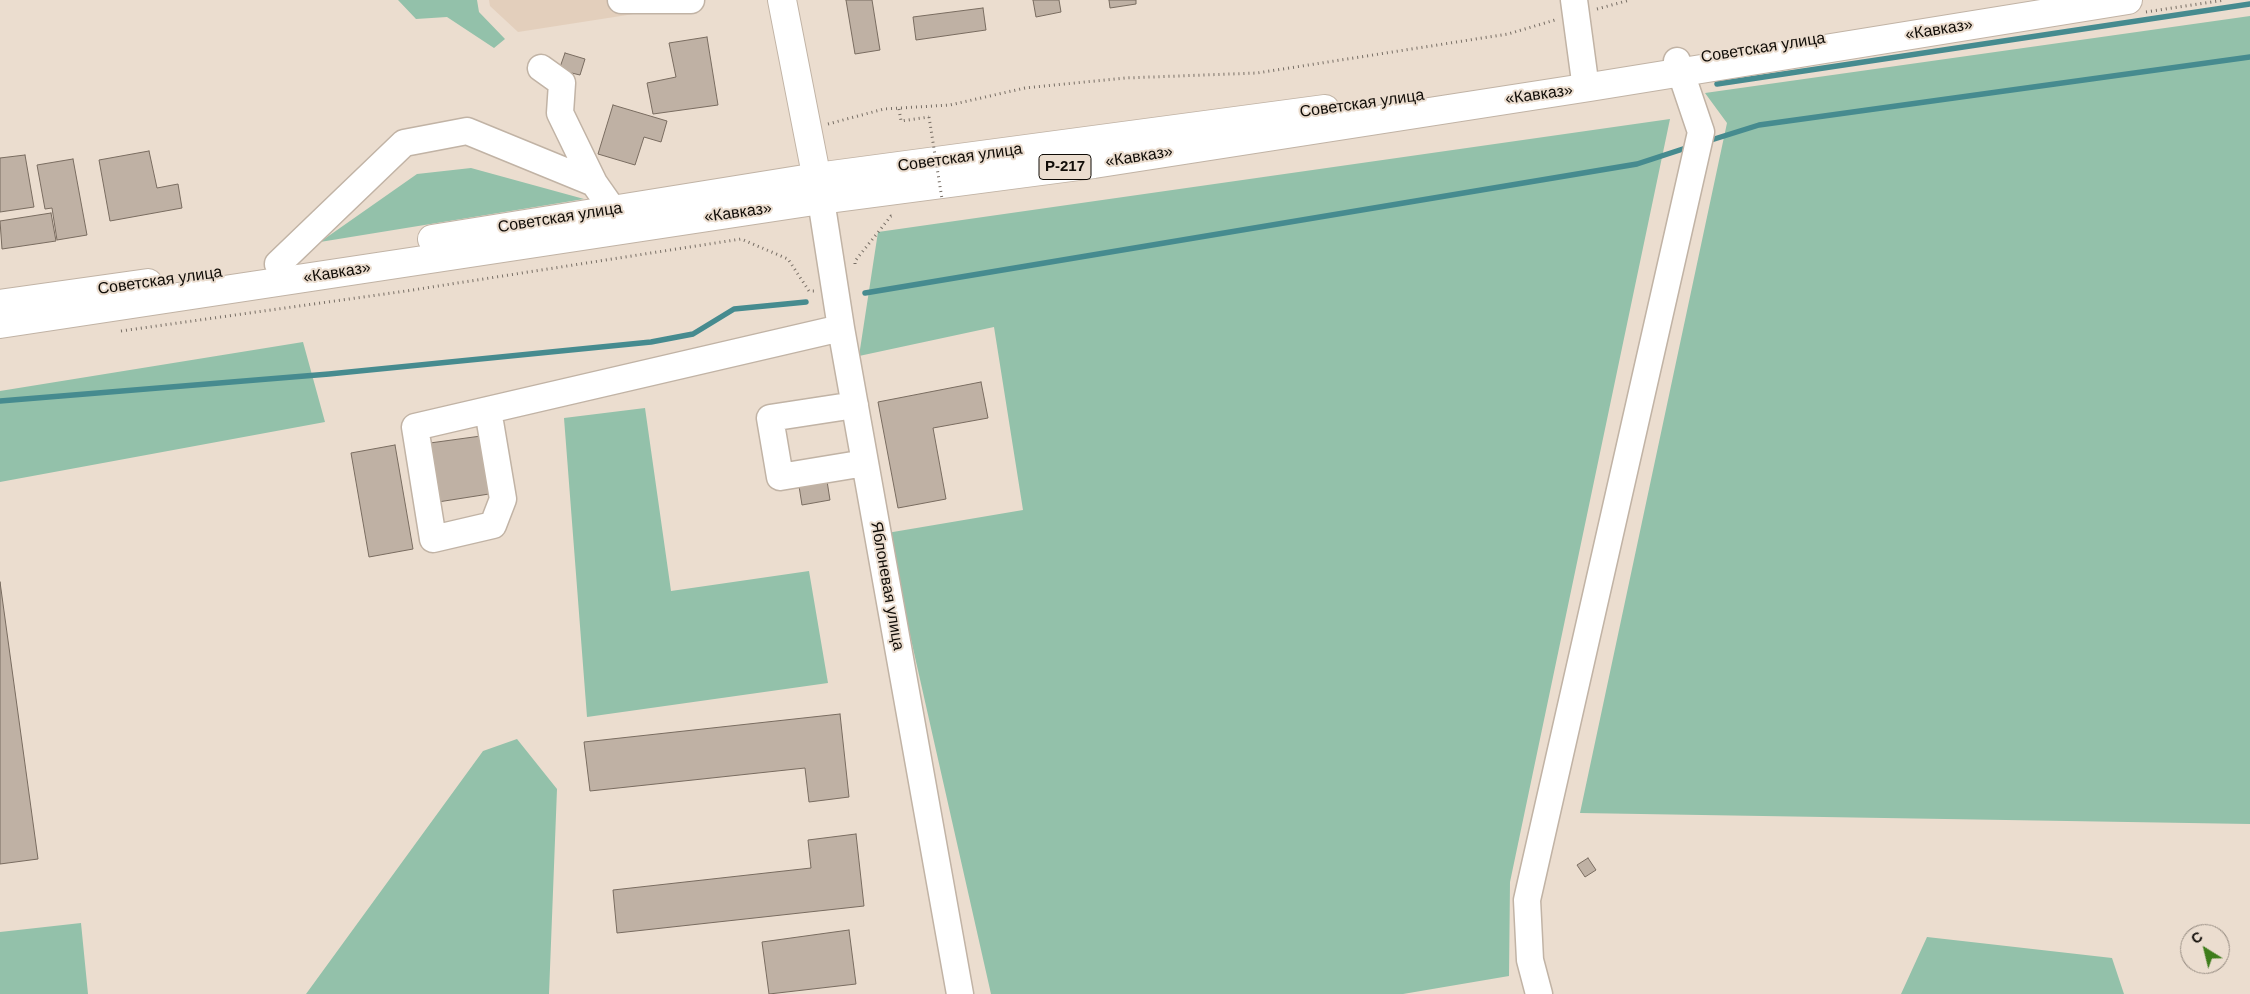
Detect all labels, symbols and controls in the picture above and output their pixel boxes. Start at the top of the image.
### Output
street label: «Кавказ» [1904,15,1974,45]
street label: Советская улица [1699,29,1827,67]
street label: «Кавказ» [1504,81,1574,109]
street label: Советская улица [1298,86,1426,122]
street label: Советская улица [896,140,1024,176]
street label: «Кавказ» [1104,142,1174,172]
road number: Р-217 [1039,154,1091,180]
street label: Советская улица [496,199,624,237]
street label: «Кавказ» [703,199,773,227]
street label: «Кавказ» [302,258,372,288]
street label: Советская улица [96,263,224,299]
street label: Яблоневая улица [866,520,908,652]
north arrow [2180,924,2230,974]
text: С [2188,928,2206,947]

